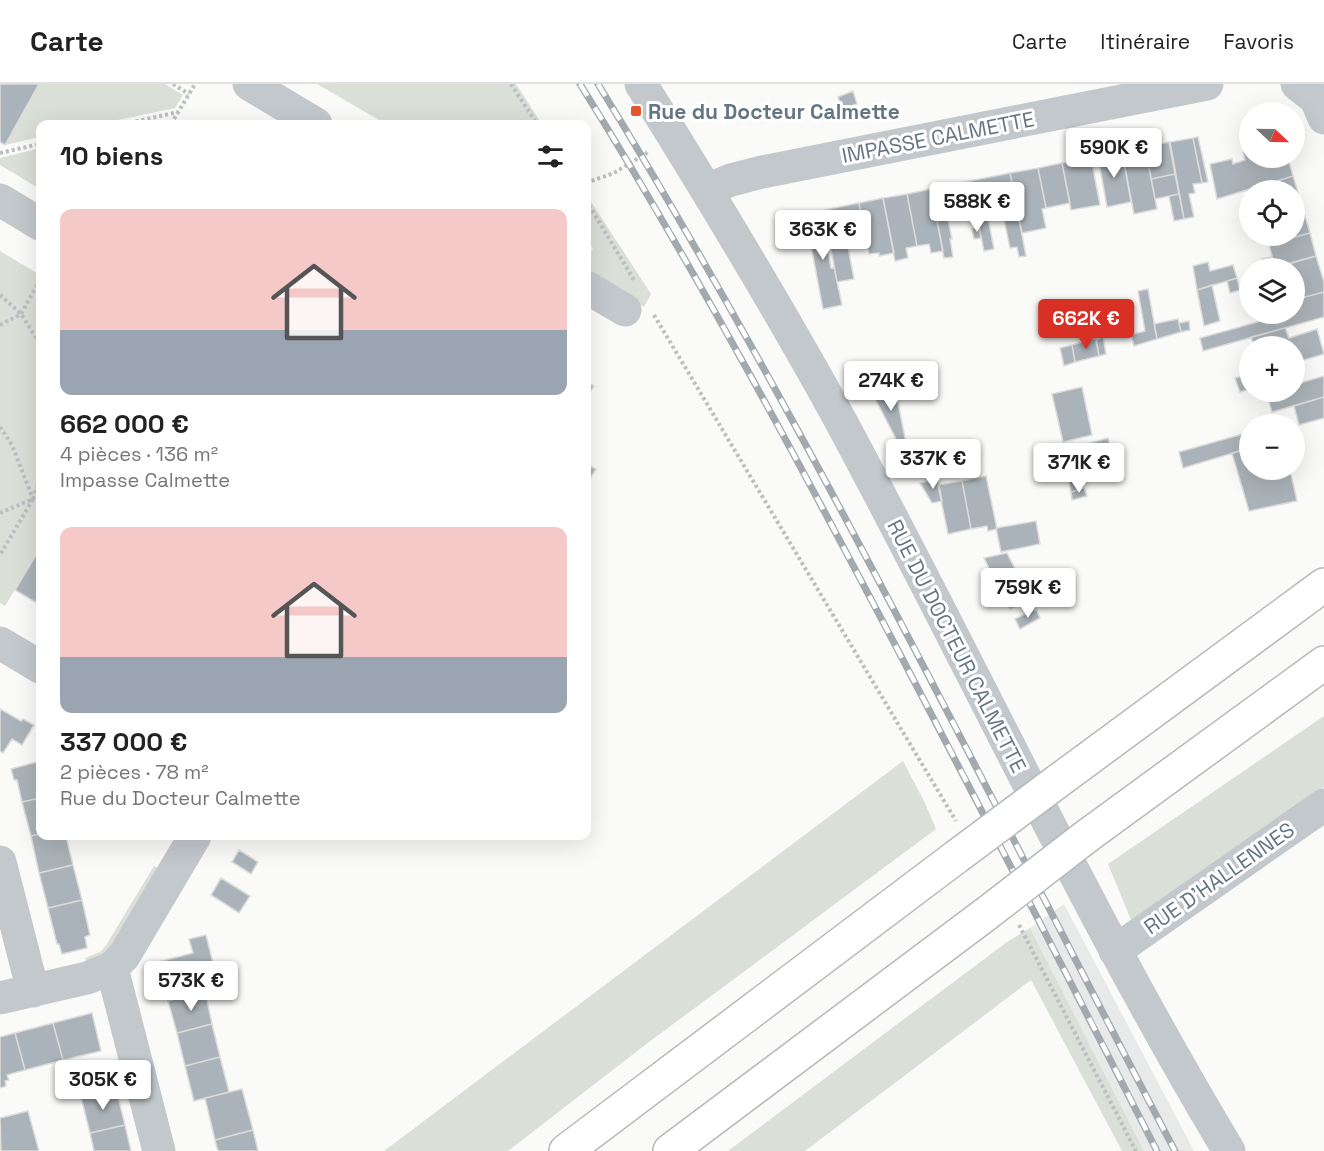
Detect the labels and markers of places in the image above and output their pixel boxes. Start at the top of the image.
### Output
place label: Rue du Docteur Calmette [648,98,900,125]
marker: Rue du Docteur Calmette [629,104,643,118]
pin: 590K € [1065,128,1163,179]
pin: 588K € [928,182,1026,233]
pin: 363K € [774,210,872,261]
pin: 662K € [1037,299,1135,350]
pin: 274K € [842,361,940,412]
pin: 337K € [884,439,982,490]
pin: 371K € [1030,443,1128,494]
pin: 759K € [979,568,1077,619]
pin: 573K € [142,961,240,1012]
pin: 305K € [54,1060,152,1111]

